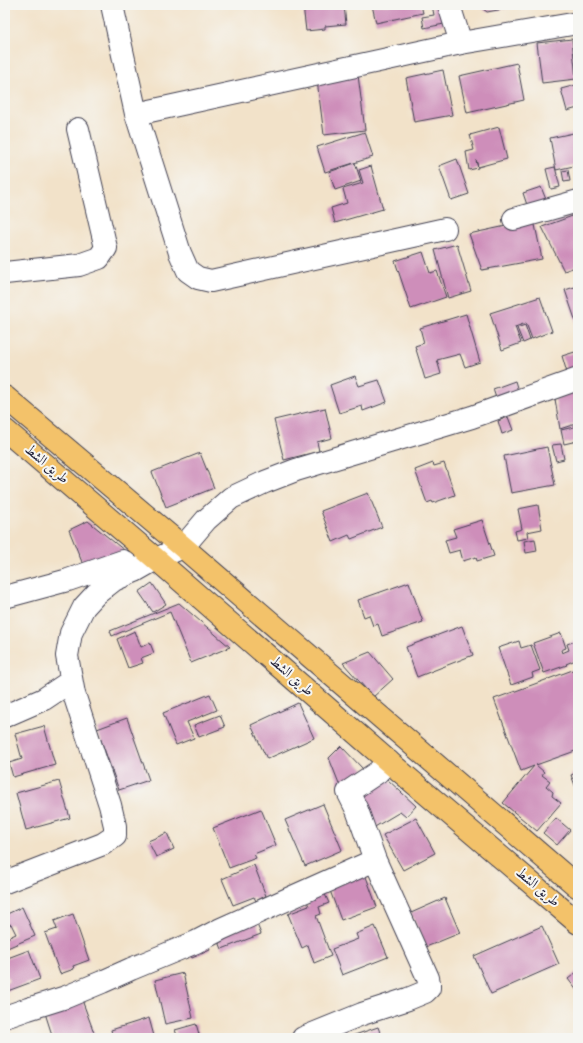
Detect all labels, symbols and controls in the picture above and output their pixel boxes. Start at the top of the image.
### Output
street label: طريق الشط [19,440,73,490]
street label: طريق الشط [265,652,317,702]
street label: طريق الشط [510,863,564,913]

